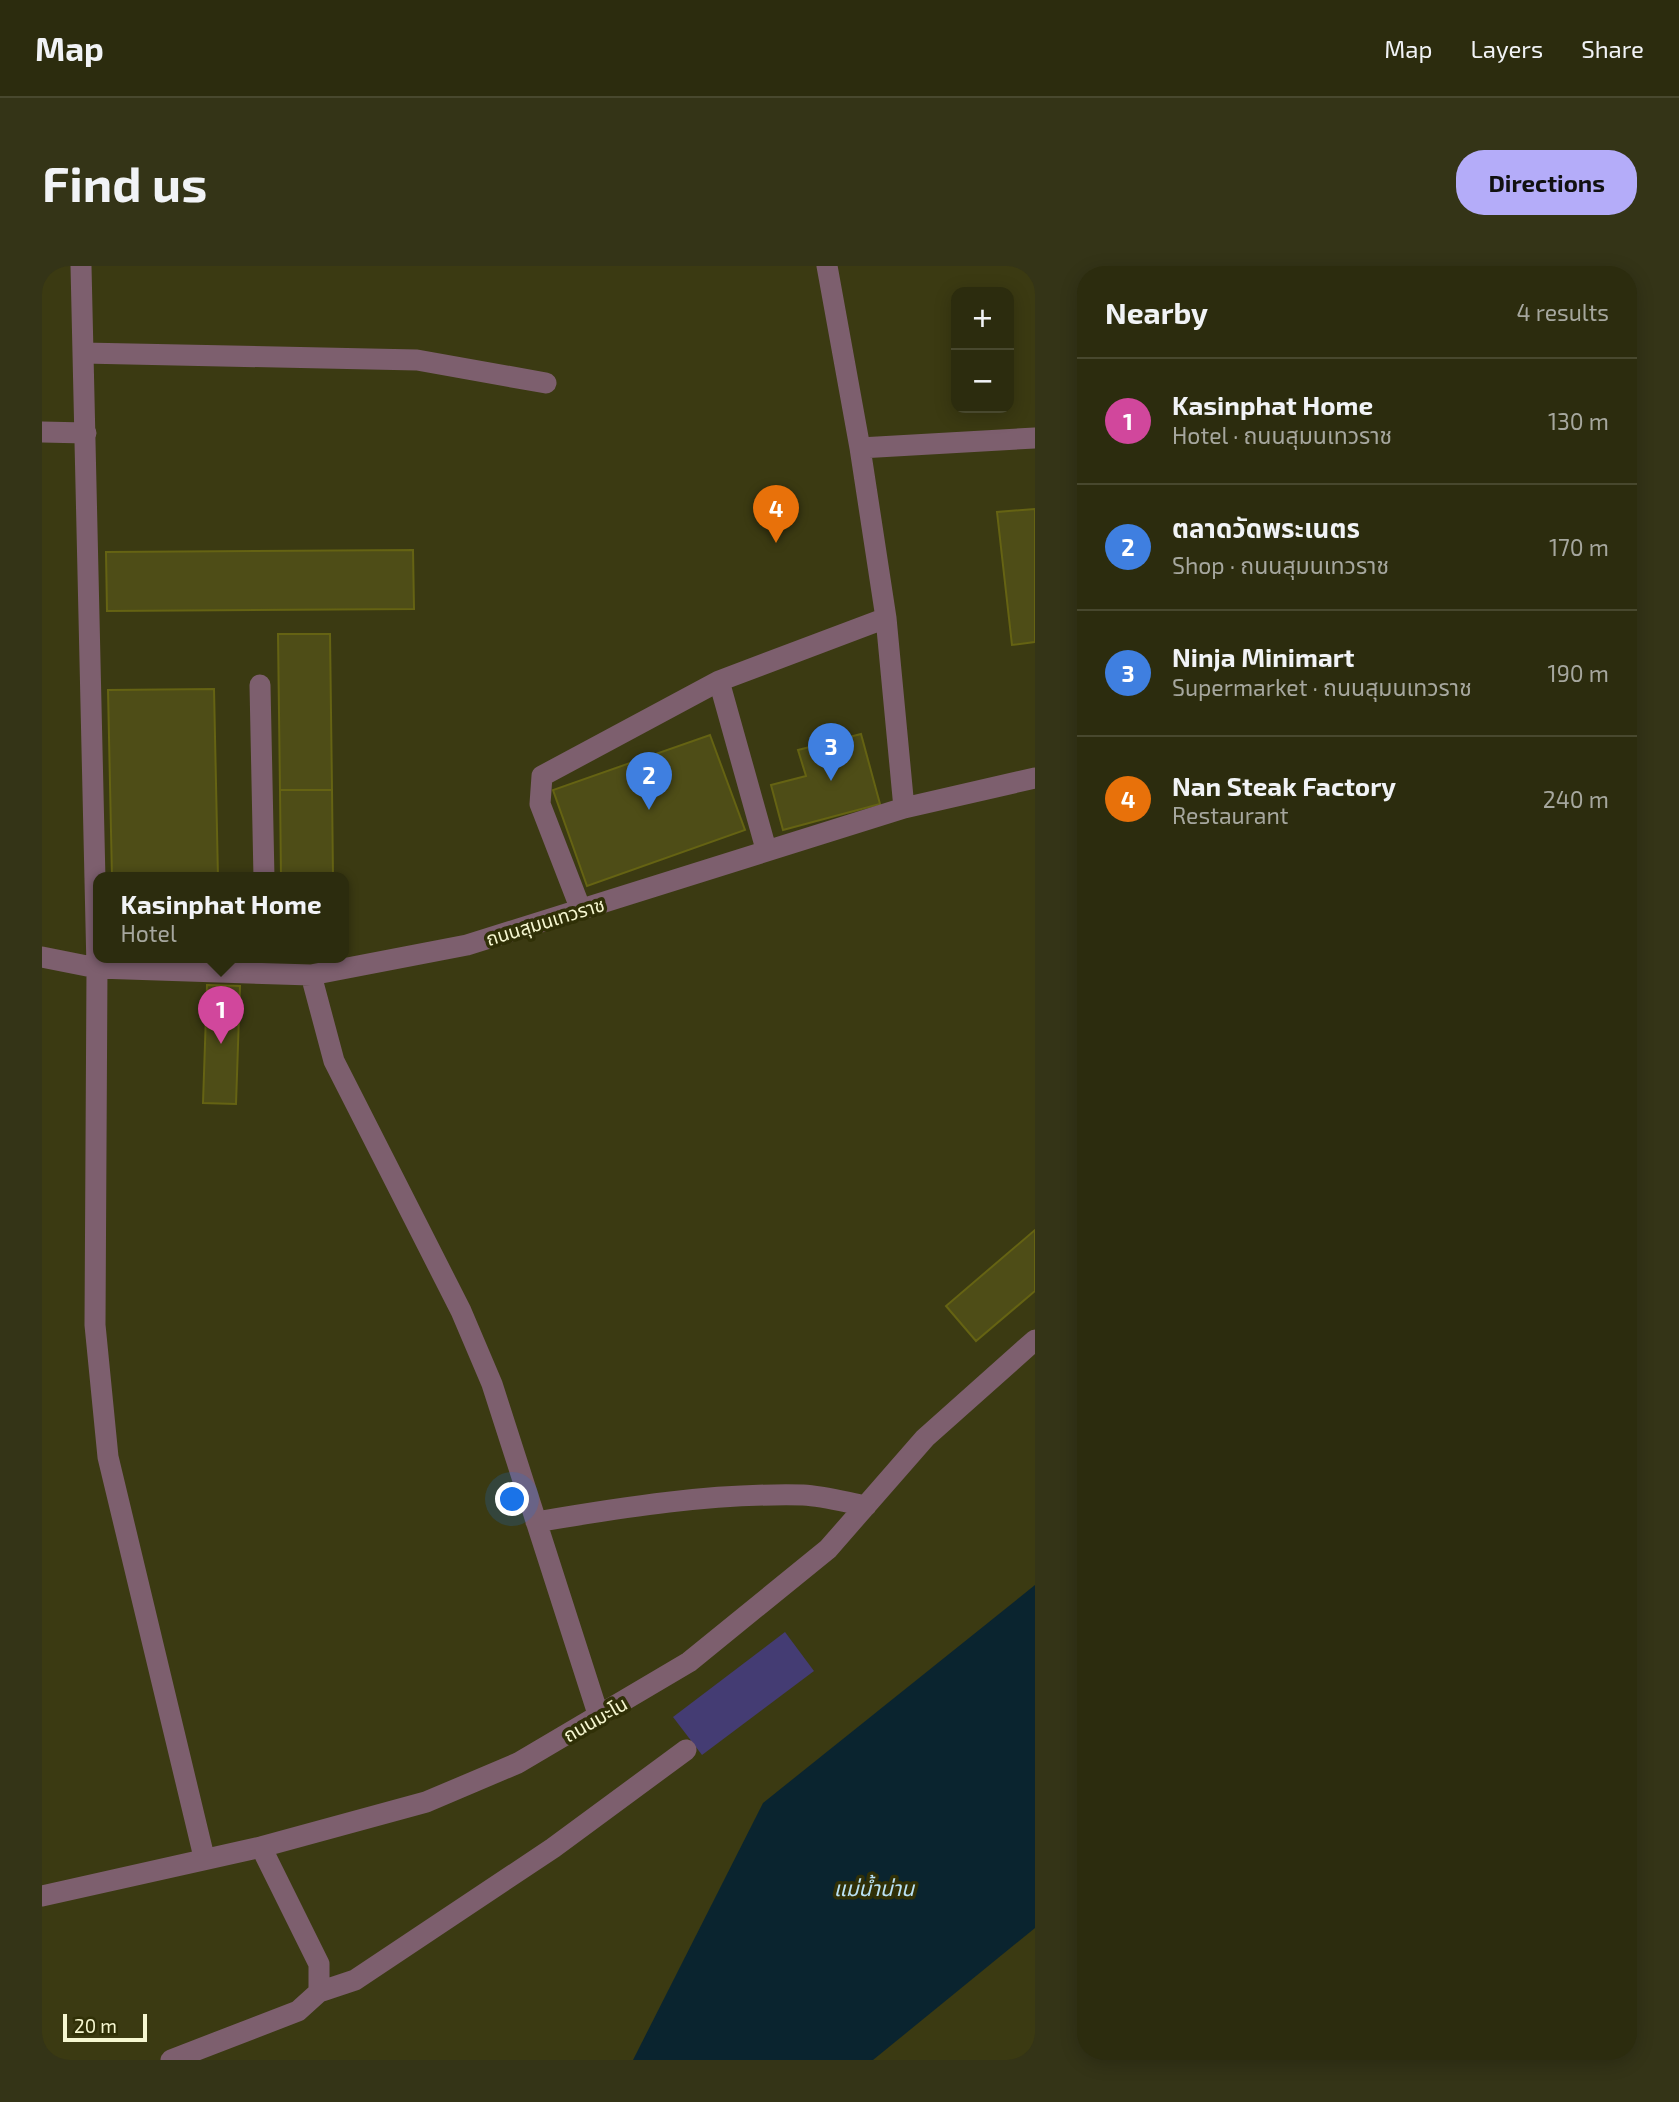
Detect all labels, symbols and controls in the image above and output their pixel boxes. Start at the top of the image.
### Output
text: Map [35,28,104,68]
text: Map [1384,34,1432,63]
text: Layers [1470,34,1543,63]
text: Share [1581,34,1644,63]
button: Directions [1456,150,1637,215]
text: Find us [42,153,207,212]
map controls [951,287,1014,413]
button: + [951,287,1014,350]
text: Nearby [1105,294,1208,330]
text: 4 results [1517,298,1609,326]
button: − [951,350,1014,413]
text: Kasinphat Home [1172,389,1373,420]
text: 1 [1123,407,1133,435]
text: 130 m [1548,407,1609,435]
text: Hotel · ถนนสุมนเทวราช [1172,421,1392,449]
pin: 4 [753,485,799,543]
text: ตลาดวัดพระเนตร [1172,512,1360,543]
text: 2 [1121,533,1135,561]
text: 170 m [1549,533,1609,561]
text: Shop · ถนนสุมนเทวราช [1172,551,1389,579]
text: Ninja Minimart [1172,641,1354,672]
text: 3 [1121,659,1135,687]
text: 190 m [1548,659,1609,687]
text: Supermarket · ถนนสุมนเทวราช [1172,673,1472,701]
pin: 3 [808,723,854,781]
pin: 2 [626,752,672,810]
text: Nan Steak Factory [1172,770,1396,801]
text: 4 [1121,785,1135,813]
text: 240 m [1543,785,1609,813]
text: Restaurant [1172,801,1289,829]
popup [93,872,349,963]
text: Kasinphat Home [120,888,322,919]
street label: ถนนสุมนเทวราช [483,892,607,951]
text: Hotel [120,919,177,947]
pin: 1 [198,986,244,1044]
your location [495,1482,529,1516]
street label: ถนนมะโน [559,1691,631,1747]
water label: แม่น้ำน่าน [834,1874,915,1900]
scale bar [63,2011,147,2043]
text: 20 m [74,2014,117,2037]

